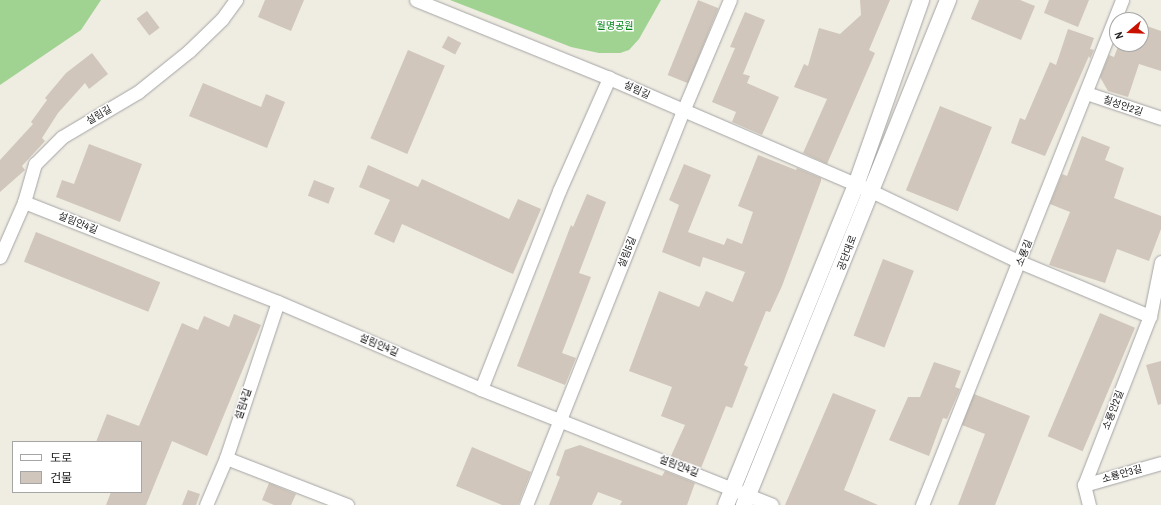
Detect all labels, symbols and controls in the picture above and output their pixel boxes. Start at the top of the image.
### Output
north arrow [1109,12,1149,52]
park label: 월명공원 [597,20,633,32]
text: N [1111,30,1126,41]
street label: 설림길 [622,79,652,101]
street label: 칠성안2길 [1101,94,1145,118]
street label: 설림길 [84,103,114,127]
street label: 설림안4길 [57,210,99,236]
street label: 공단대로 [835,234,859,272]
street label: 설림5길 [615,235,639,269]
street label: 소룡길 [1013,238,1035,268]
street label: 설림안4길 [358,331,400,359]
street label: 설림4길 [232,387,254,421]
street label: 소룡안2길 [1100,389,1126,431]
legend [12,441,142,493]
text: 도로 [50,450,72,466]
street label: 설림안4길 [658,453,700,479]
street label: 소룡안3길 [1100,463,1144,485]
text: 건물 [50,470,72,486]

